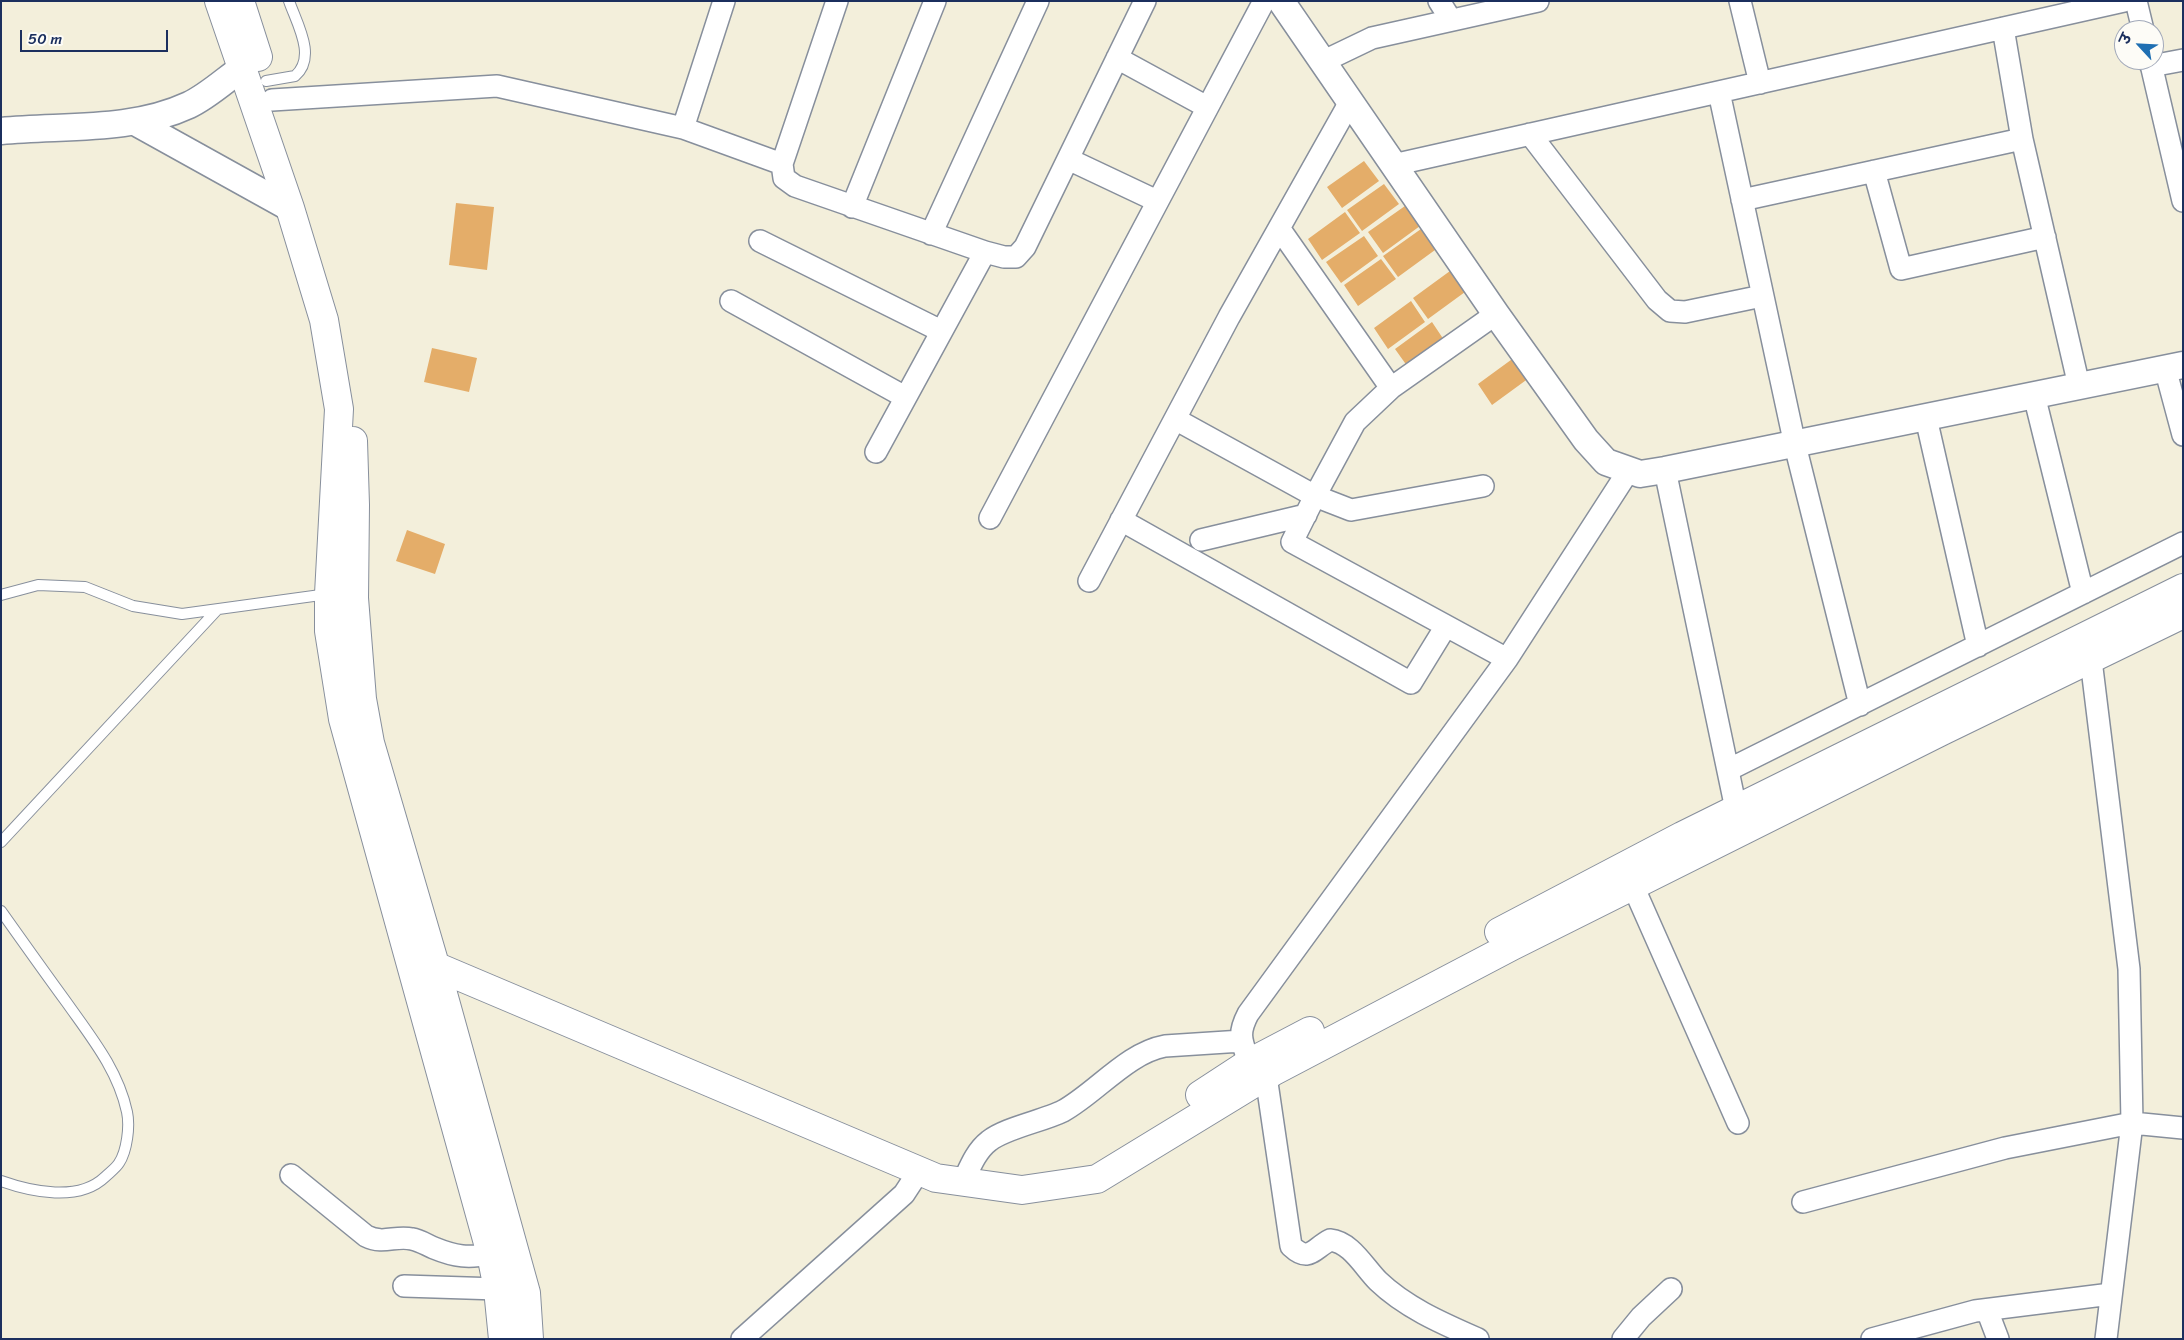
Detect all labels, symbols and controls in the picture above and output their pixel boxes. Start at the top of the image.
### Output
scale bar [22,20,170,52]
north arrow [2114,20,2164,70]
text: 50 m [28,26,62,52]
text: उ [2113,29,2139,48]

